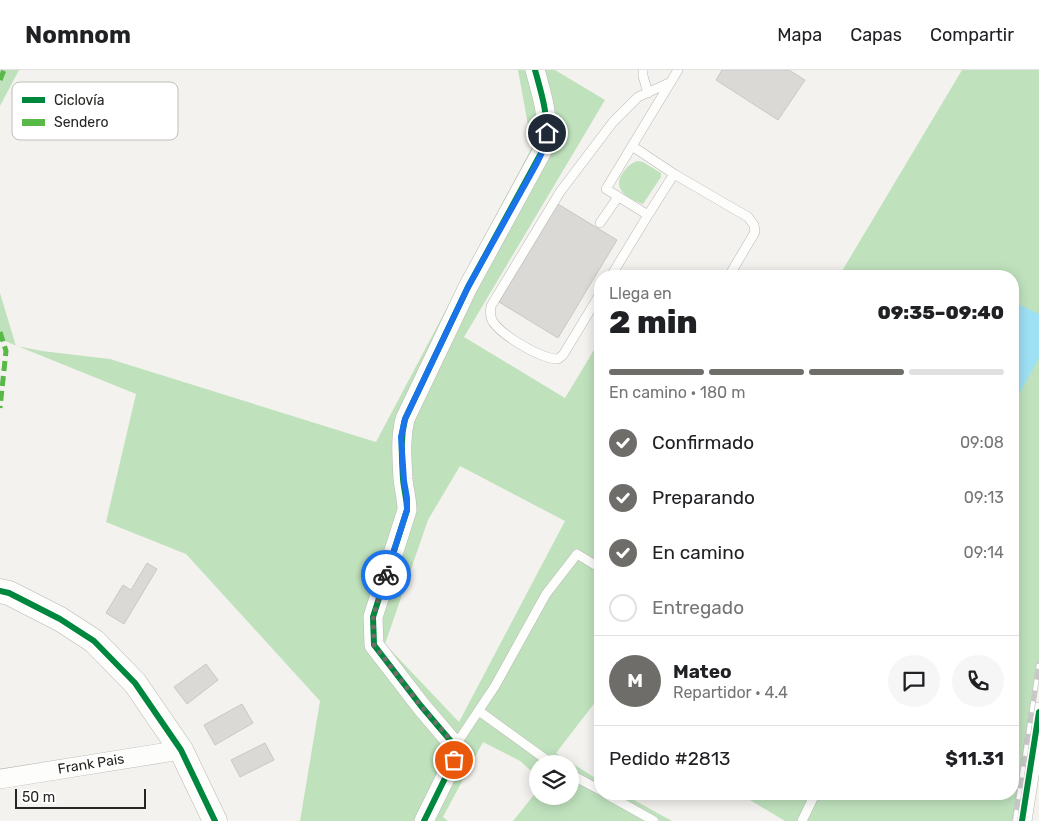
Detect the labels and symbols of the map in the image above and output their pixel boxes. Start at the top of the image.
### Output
legend [12,82,178,140]
text: Ciclovía [54,92,105,109]
pin [526,112,568,154]
text: Sendero [54,114,108,131]
courier [361,550,411,600]
pin [433,739,475,781]
street label: Frank Pais [57,750,125,778]
scale bar [15,786,146,809]

